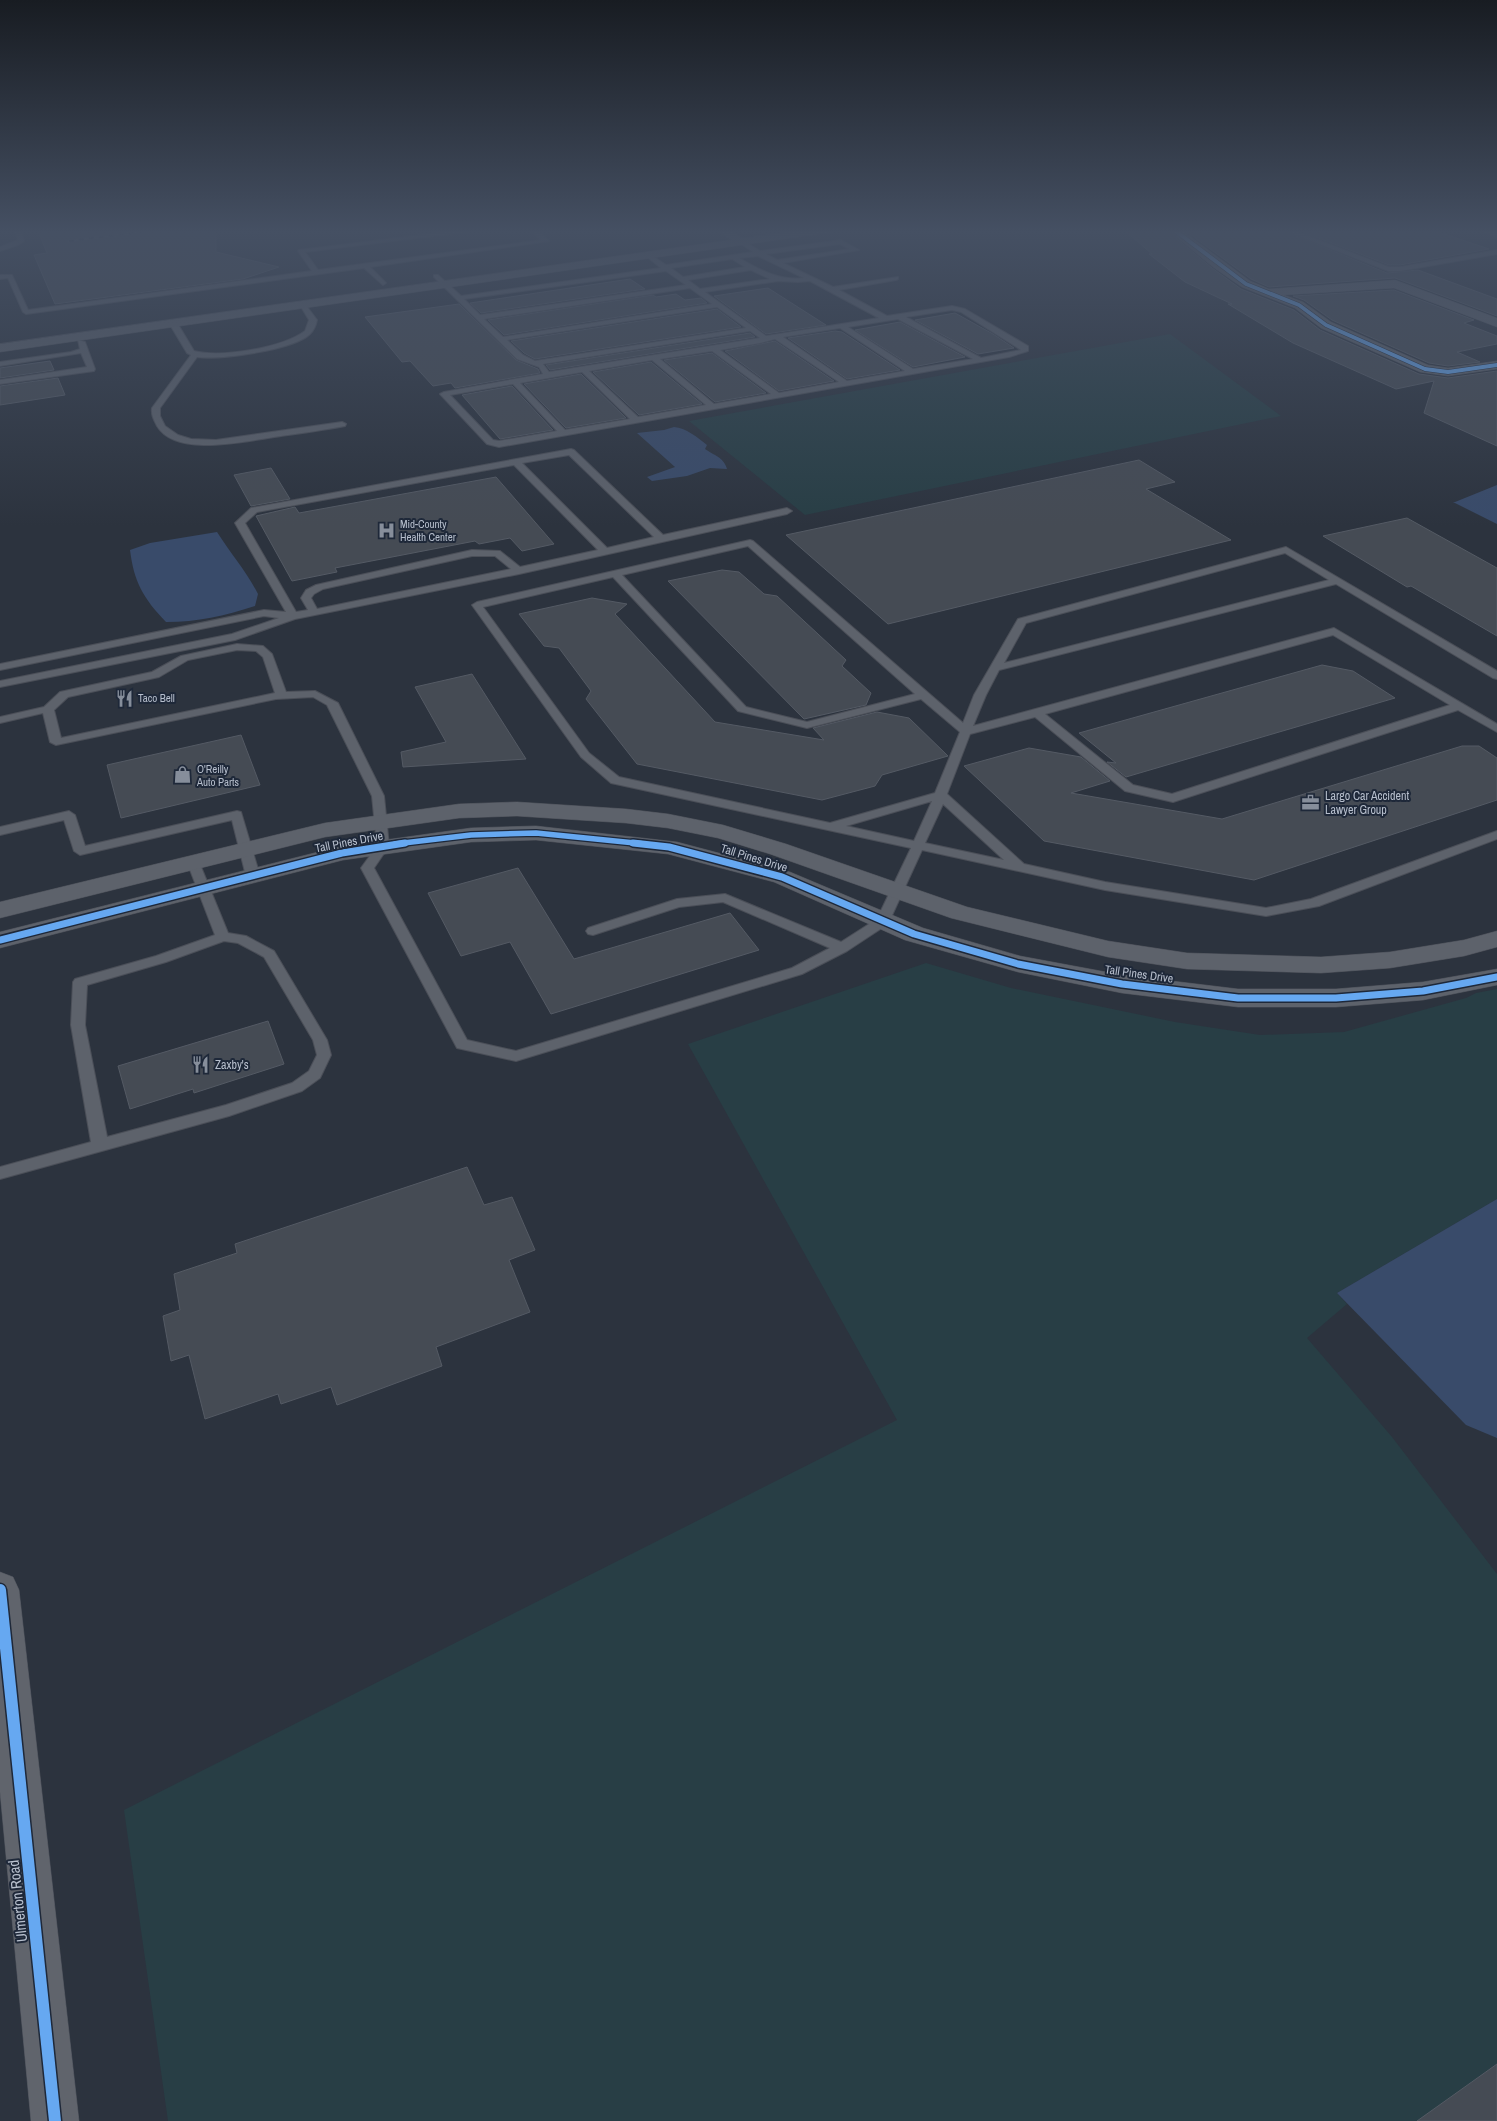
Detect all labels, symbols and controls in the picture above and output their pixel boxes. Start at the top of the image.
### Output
place label: Mid-County Health Center [400,517,456,544]
hospital icon: Mid-County Health Center [376,520,396,540]
restaurant icon: Taco Bell [114,688,134,708]
place label: Taco Bell [138,691,175,705]
place label: O'Reilly Auto Parts [196,762,240,789]
shop icon: O'Reilly Auto Parts [173,765,193,785]
place label: Largo Car Accident Lawyer Group [1325,788,1410,818]
office icon: Largo Car Accident Lawyer Group [1301,793,1321,813]
street label: Tall Pines Drive [314,828,384,856]
street label: Tall Pines Drive [719,840,789,876]
street label: Tall Pines Drive [1104,961,1174,987]
restaurant icon: Zaxby's [191,1055,211,1075]
place label: Zaxby's [215,1057,249,1073]
street label: Ulmerton Road [3,1859,32,1943]

